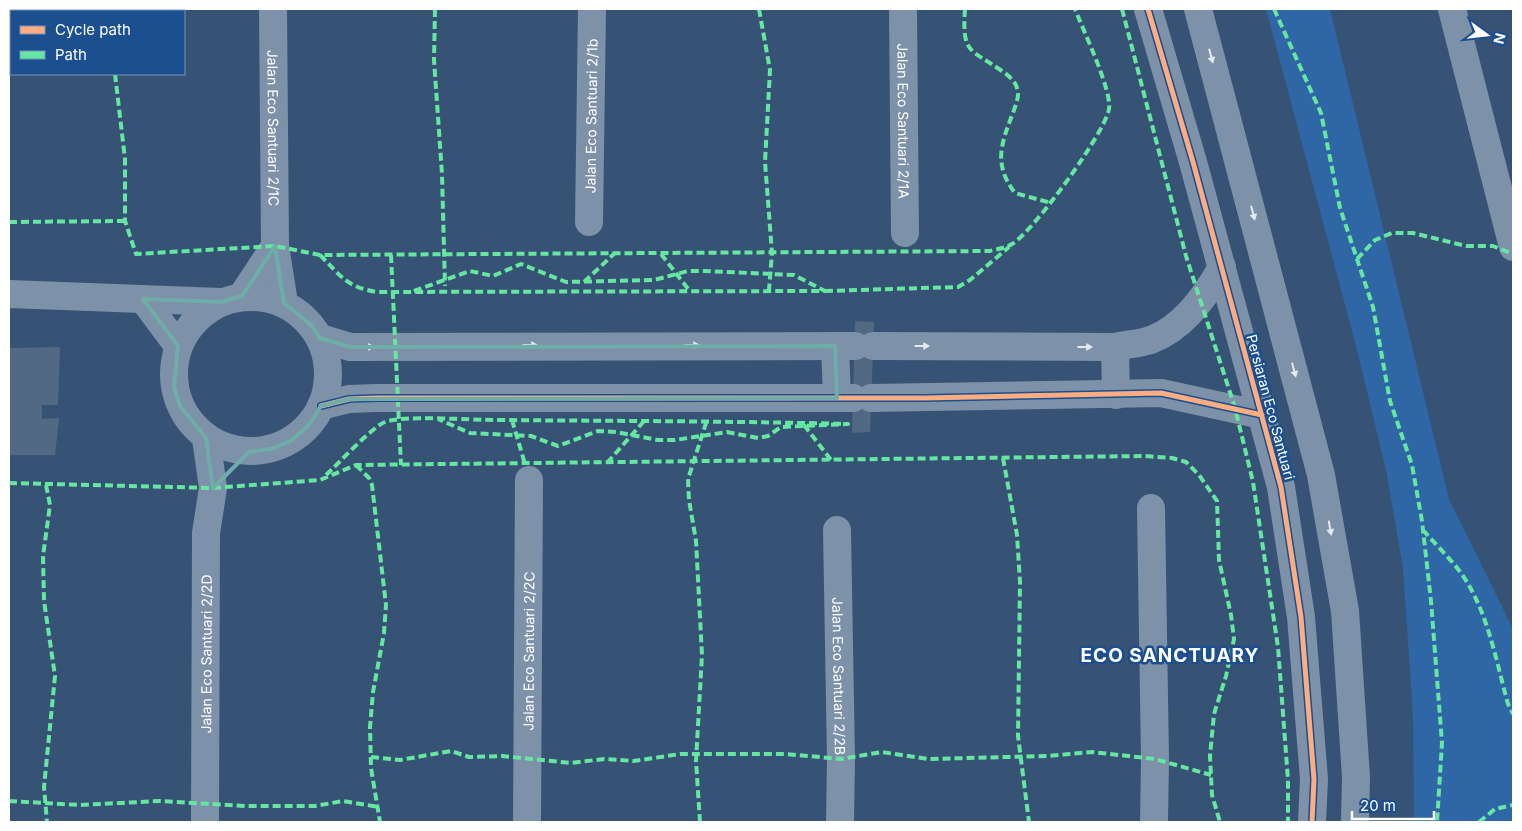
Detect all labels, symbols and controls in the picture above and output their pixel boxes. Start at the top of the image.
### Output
legend [10,10,185,75]
north arrow [1462,10,1512,60]
text: Cycle path [55,20,131,39]
text: N [1490,31,1510,46]
street label: Jalan Eco Santuari 2/1b [581,39,600,193]
street label: Jalan Eco Santuari 2/1A [895,43,913,199]
text: Path [55,45,87,64]
one-way arrow [1207,48,1215,63]
street label: Jalan Eco Santuari 2/1C [265,50,283,206]
one-way arrow [1249,205,1257,220]
street label: Persiaran Eco Santuari [1243,332,1299,482]
one-way arrow [522,341,538,349]
one-way arrow [684,341,700,349]
one-way arrow [359,342,375,350]
one-way arrow [914,342,930,350]
one-way arrow [1077,343,1093,351]
one-way arrow [1291,362,1299,377]
one-way arrow [1327,521,1335,537]
street label: Jalan Eco Santuari 2/2C [519,571,537,731]
street label: Jalan Eco Santuari 2/2D [197,574,214,734]
street label: Jalan Eco Santuari 2/2B [830,597,849,755]
district label: ECO SANCTUARY [1081,644,1259,667]
scale bar [1352,788,1434,820]
text: 20 m [1360,796,1396,815]

